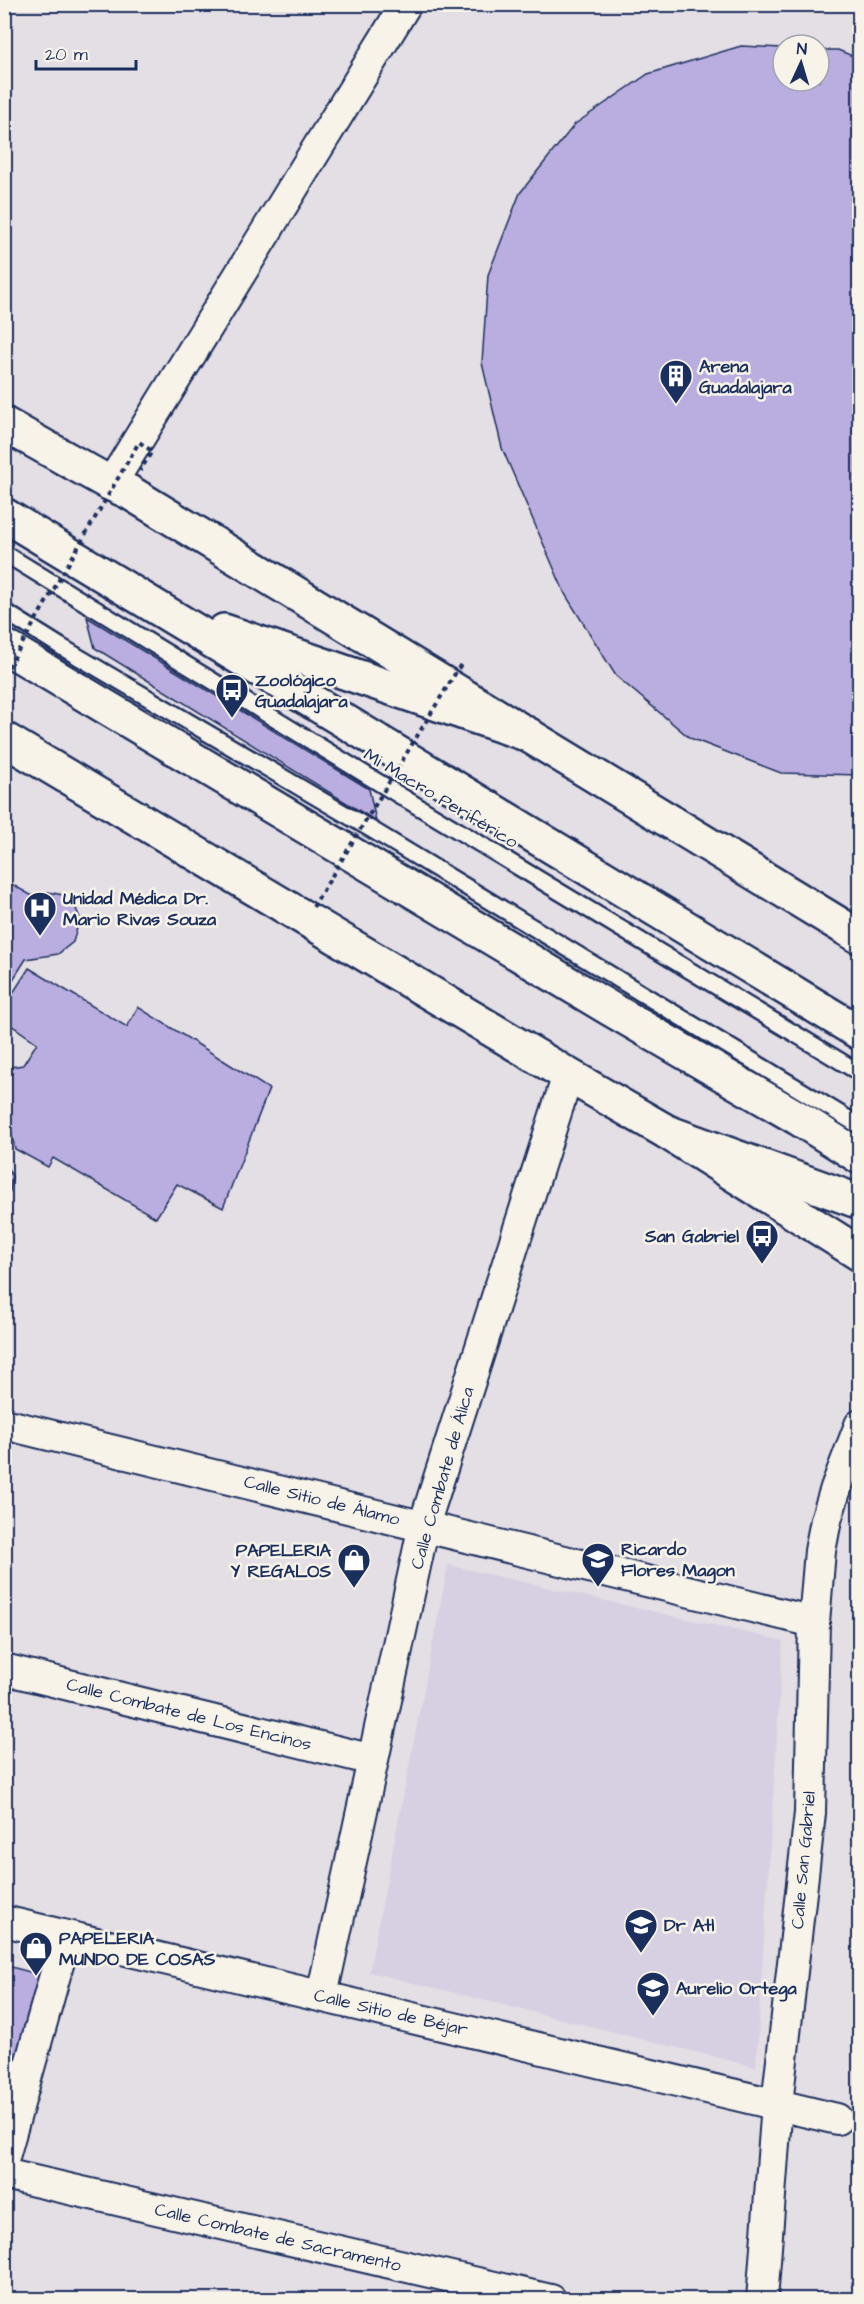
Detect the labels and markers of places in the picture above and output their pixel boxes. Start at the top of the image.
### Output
place label: Arena Guadalajara [699,354,792,400]
building icon: Arena Guadalajara [658,358,694,405]
place label: Zoológico Guadalajara [255,668,348,714]
bus stop icon: Zoológico Guadalajara [214,672,250,719]
place label: Unidad Médica Dr. Mario Rivas Souza [63,886,217,932]
hospital icon: Unidad Médica Dr. Mario Rivas Souza [22,890,58,937]
bus stop icon: San Gabriel [744,1218,780,1265]
place label: San Gabriel [644,1224,739,1249]
place label: Ricardo Flores Magon [621,1537,735,1584]
place label: PAPELERIA Y REGALOS [231,1538,331,1584]
school or university icon: Ricardo Flores Magon [580,1541,616,1588]
shop icon: PAPELERIA Y REGALOS [336,1542,372,1589]
school or university icon: Dr Atl [623,1907,659,1954]
place label: Dr Atl [664,1913,715,1938]
place label: PAPELERIA MUNDO DE COSAS [59,1926,216,1972]
shop icon: PAPELERIA MUNDO DE COSAS [18,1930,54,1977]
school or university icon: Aurelio Ortega [635,1970,671,2017]
place label: Aurelio Ortega [676,1976,798,2002]

